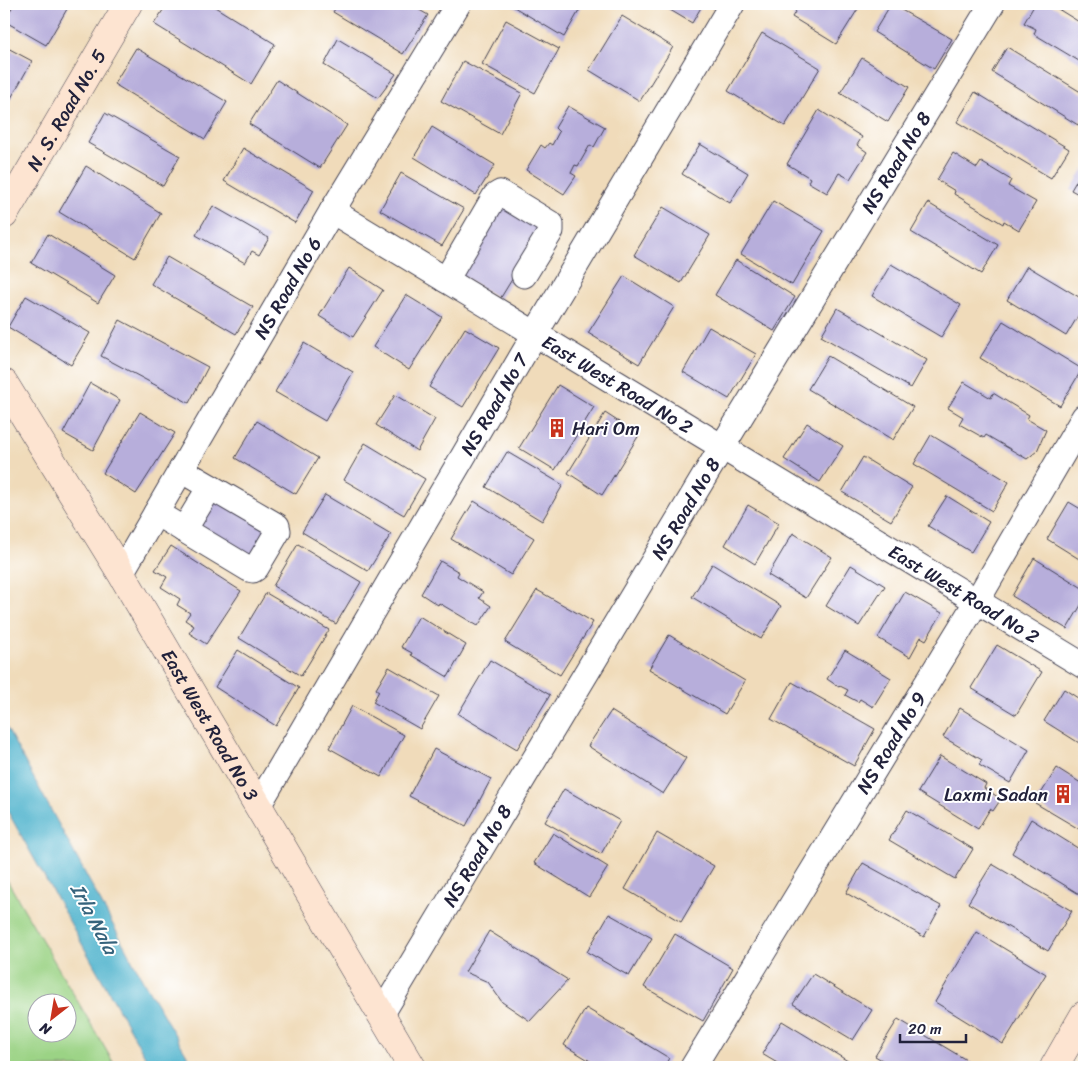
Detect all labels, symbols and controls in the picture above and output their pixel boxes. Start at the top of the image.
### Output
street label: N. S. Road No. 5 [17,42,115,177]
street label: NS Road No 8 [852,104,940,220]
street label: NS Road No 6 [244,230,330,345]
street label: East West Road No 2 [536,325,700,443]
street label: NS Road No 7 [451,346,538,462]
place label: Hari Om [572,412,640,445]
building icon: Hari Om [546,417,568,439]
street label: NS Road No 8 [642,450,729,566]
street label: East West Road No 2 [882,535,1046,652]
street label: East West Road No 3 [153,642,268,807]
street label: NS Road No 9 [847,685,935,800]
place label: Laxmi Sadan [944,778,1048,811]
building icon: Laxmi Sadan [1052,783,1074,805]
street label: NS Road No 8 [433,797,521,913]
water label: Irla Nala [60,876,128,963]
north arrow [28,994,78,1044]
scale bar [900,1011,967,1043]
text: N [35,1015,57,1042]
text: 20 m [908,1016,942,1042]

